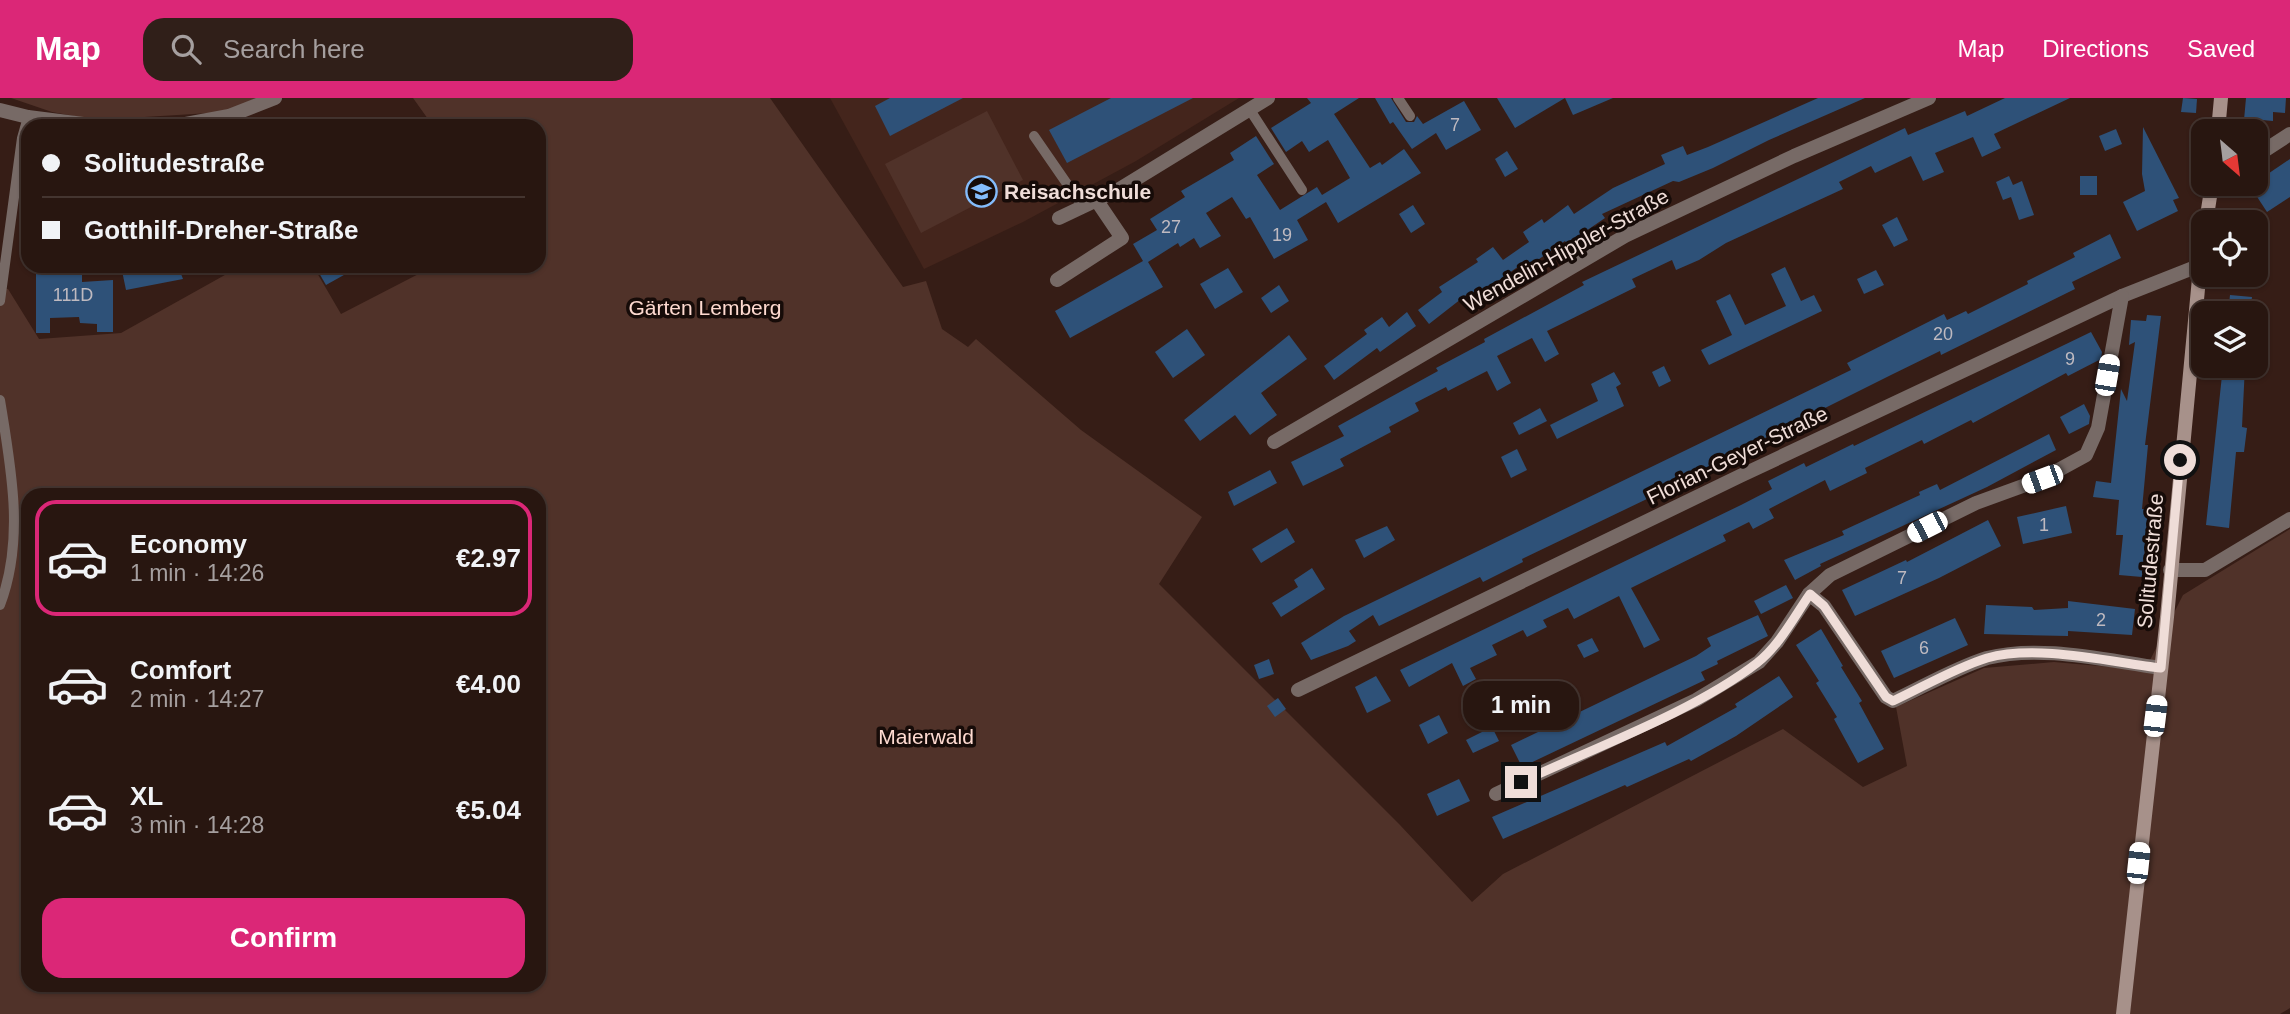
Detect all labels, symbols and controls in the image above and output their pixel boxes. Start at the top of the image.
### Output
search box [143,18,633,81]
text: Map [35,30,101,67]
icon: search [167,30,205,68]
text: Search here [223,34,365,64]
text: Map [1958,35,2004,62]
text: Directions [2042,35,2149,62]
text: Saved [2187,35,2255,62]
house number: 7 [1450,115,1460,135]
north arrow [2191,119,2268,196]
map controls [2191,119,2268,378]
text: Solitudestraße [84,148,265,178]
school or university icon: Reisachschule [964,174,998,208]
place label: Reisachschule [1004,180,1151,203]
street label: Wendelin-Hippler-Straße [1460,184,1672,316]
button: locate [2191,210,2268,287]
text: Gotthilf-Dreher-Straße [84,215,358,245]
house number: 27 [1161,217,1181,237]
house number: 19 [1272,225,1292,245]
house number: 111D [53,285,93,305]
park label: Gärten Lemberg [629,296,781,319]
button: layers [2191,301,2268,378]
house number: 20 [1933,324,1953,344]
house number: 9 [2065,349,2075,369]
car [2094,352,2121,398]
street label: Florian-Geyer-Straße [1643,401,1831,509]
route start [2164,444,2196,476]
car [2019,462,2066,496]
street label: Solitudestraße [2133,493,2167,629]
car [1904,508,1951,546]
house number: 1 [2039,515,2049,535]
icon: car [46,527,109,590]
text: Economy [130,529,247,559]
text: €2.97 [456,543,521,573]
text: 1 min · 14:26 [130,560,264,586]
house number: 7 [1897,568,1907,588]
house number: 2 [2096,610,2106,630]
house number: 6 [1919,638,1929,658]
icon: car [46,653,109,716]
text: Comfort [130,655,231,685]
text: €4.00 [456,669,521,699]
callout: 1 min [1463,680,1579,730]
text: 2 min · 14:27 [130,686,264,712]
text: 1 min [1491,692,1551,718]
car [2143,694,2168,738]
park label: Maierwald [878,725,974,748]
route end [1505,766,1537,798]
icon: car [46,779,109,842]
text: XL [130,781,163,811]
text: €5.04 [456,795,521,825]
text: 3 min · 14:28 [130,812,264,838]
car [2126,841,2151,885]
button: Confirm [42,898,525,978]

